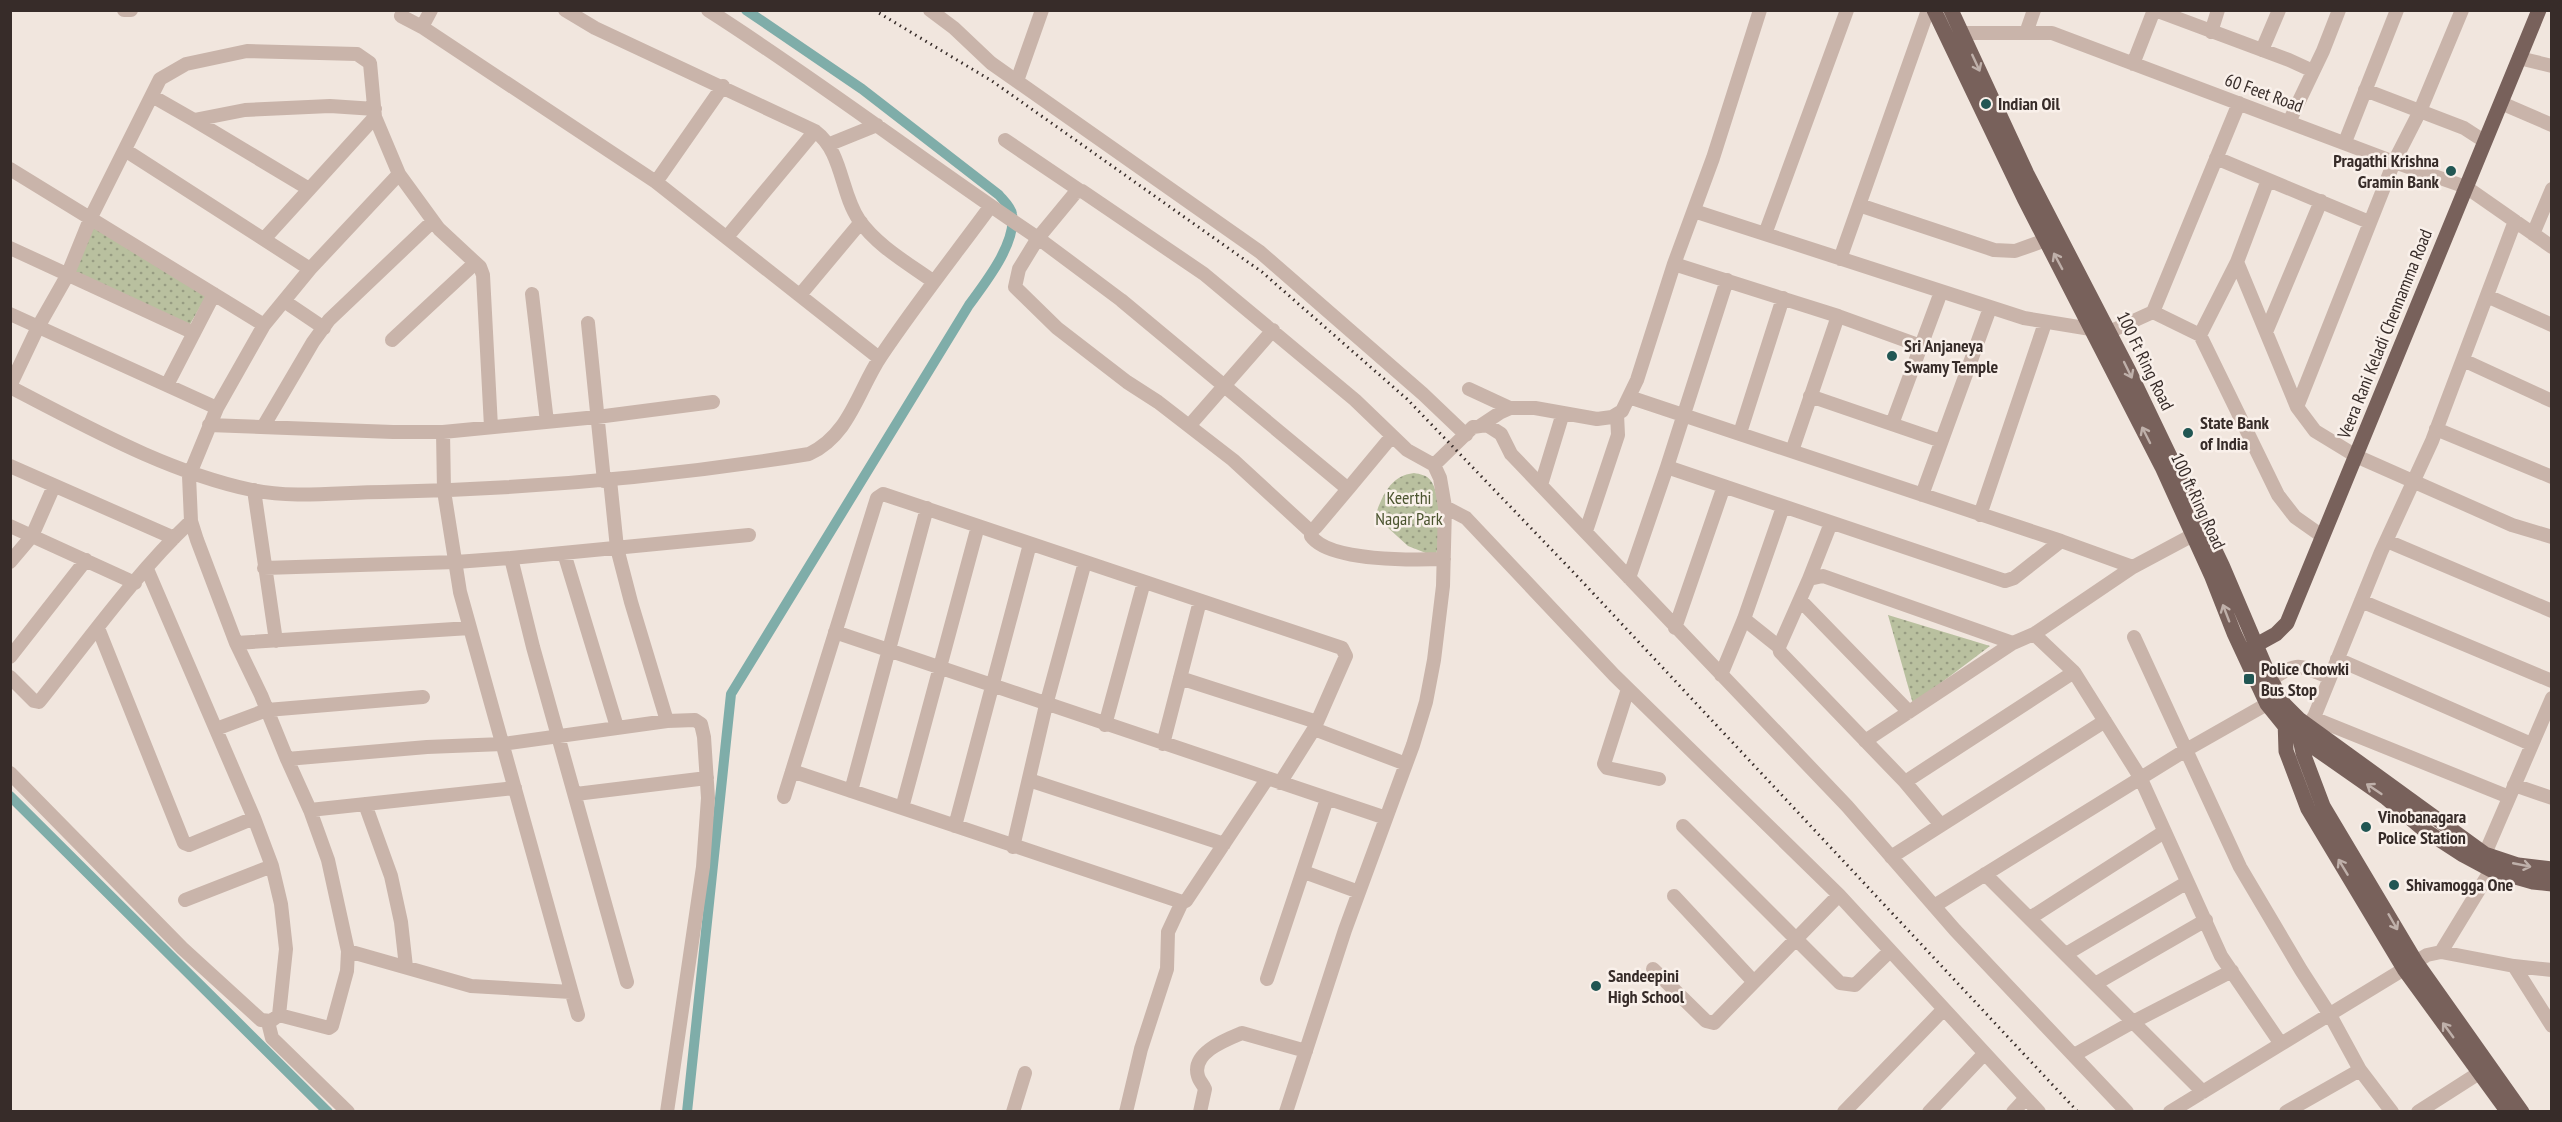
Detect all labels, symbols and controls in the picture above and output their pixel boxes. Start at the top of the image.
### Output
one-way arrow [1970,54,1982,72]
street label: 60 Feet Road [2222,68,2306,117]
place label: Indian Oil [1998,92,2060,115]
marker: Indian Oil [1979,97,1993,111]
place label: Pragathi Krishna Gramin Bank [2333,149,2440,193]
marker: Pragathi Krishna Gramin Bank [2444,164,2458,178]
street label: Veera Rani Keladi Chennamma Road [2332,226,2437,443]
one-way arrow [2052,253,2063,271]
street label: 100 Ft Ring Road [2112,308,2179,414]
place label: Sri Anjaneya Swamy Temple [1904,334,1999,378]
marker: Sri Anjaneya Swamy Temple [1885,349,1899,363]
one-way arrow [2123,360,2134,378]
place label: State Bank of India [2200,411,2270,455]
marker: State Bank of India [2181,426,2195,440]
one-way arrow [2139,427,2151,445]
street label: 100 ft Ring Road [2166,449,2231,553]
park label: Keerthi Nagar Park [1375,486,1443,530]
one-way arrow [2220,604,2231,623]
place label: Police Chowki Bus Stop [2261,657,2349,701]
marker: Police Chowki Bus Stop [2242,672,2256,686]
one-way arrow [2366,783,2382,795]
place label: Vinobanagara Police Station [2377,805,2466,849]
marker: Vinobanagara Police Station [2359,820,2373,834]
one-way arrow [2336,859,2348,876]
one-way arrow [2511,860,2531,871]
place label: Shivamogga One [2406,873,2513,896]
marker: Shivamogga One [2387,878,2401,892]
one-way arrow [2387,913,2399,930]
place label: Sandeepini High School [1608,964,1685,1008]
marker: Sandeepini High School [1589,979,1603,993]
one-way arrow [2442,1023,2455,1039]

